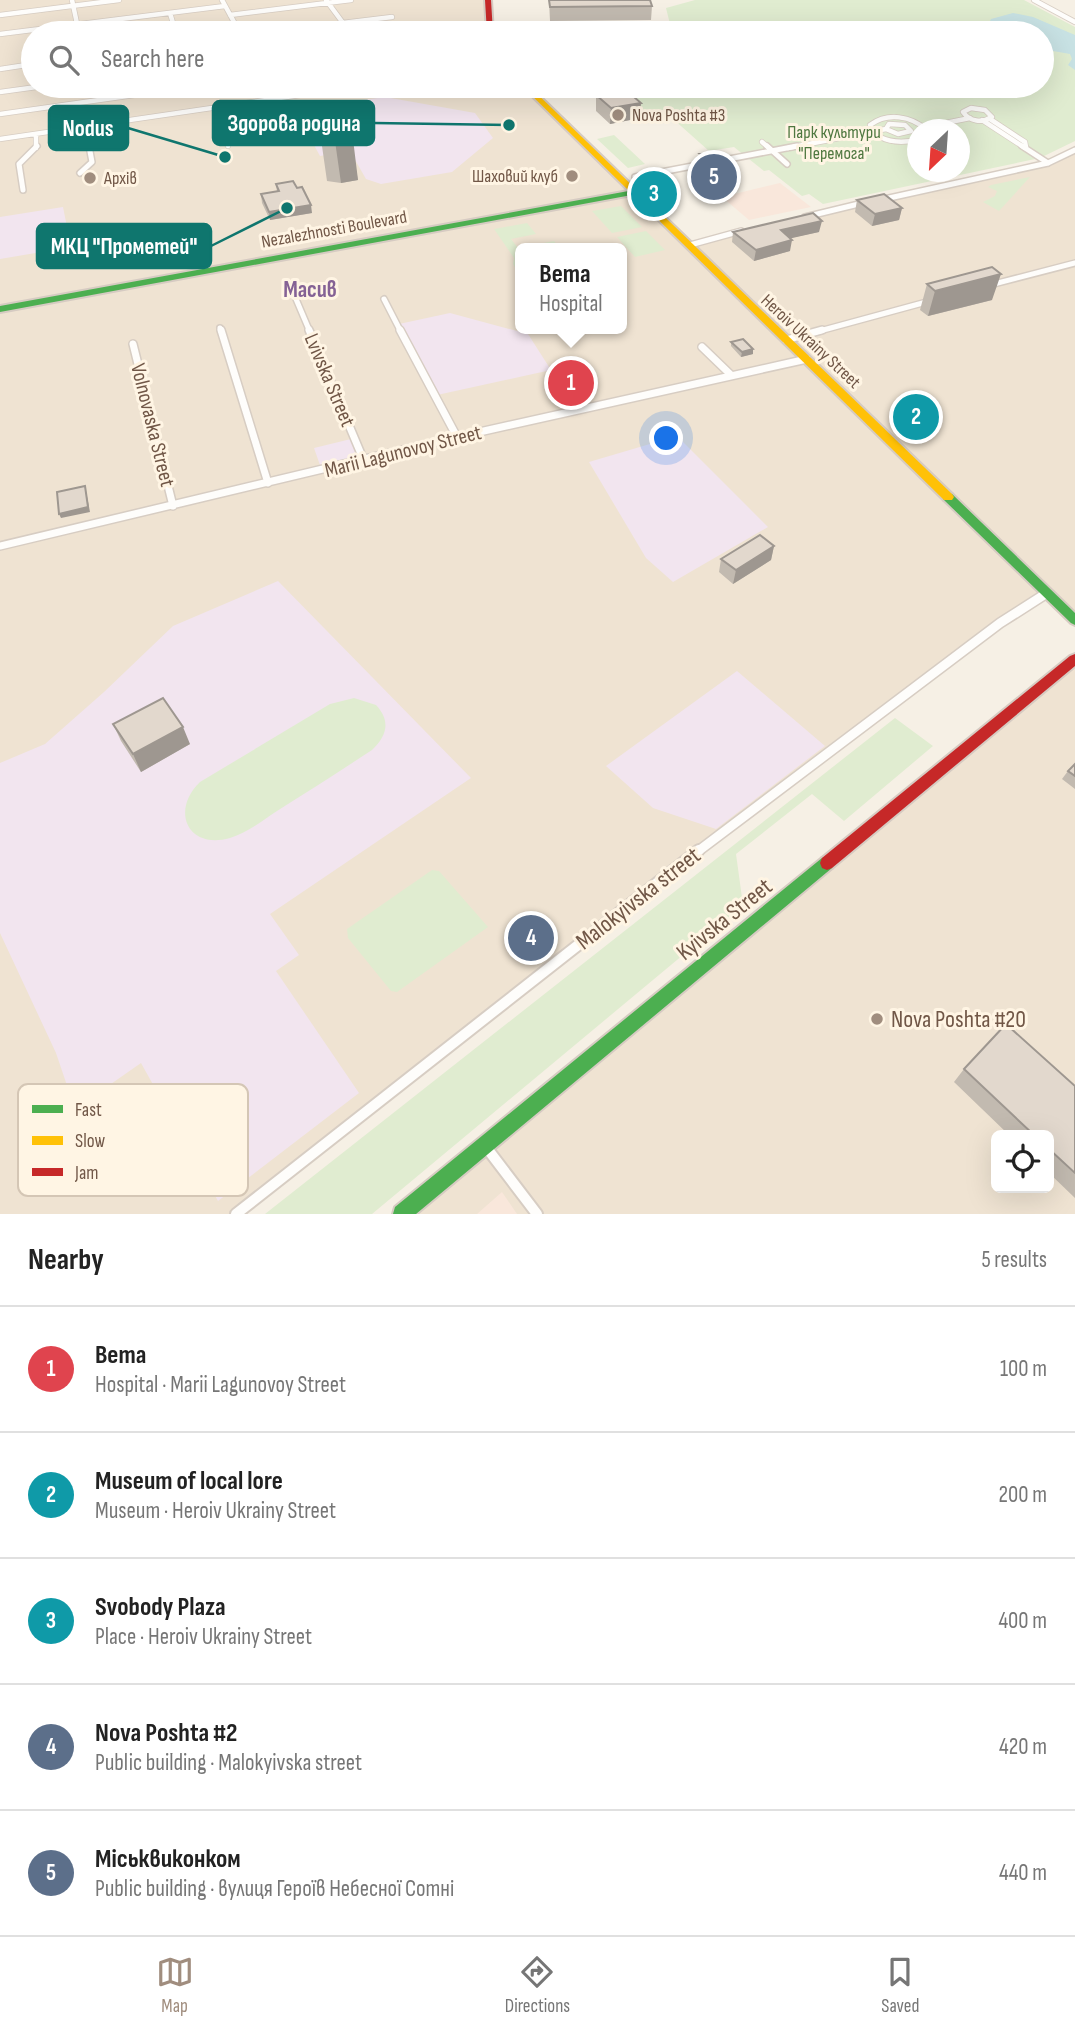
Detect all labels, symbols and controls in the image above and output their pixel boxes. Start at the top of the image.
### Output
search box [21,21,1054,98]
icon: search [45,41,83,79]
text: Search here [101,44,204,75]
callout: Здорова родина [213,101,374,145]
place label: Nova Poshta #3 [632,105,725,126]
callout: Nodus [49,106,128,150]
marker: Nova Poshta #3 [610,107,626,123]
text: Здорова родина [227,110,361,138]
text: Nodus [62,115,114,143]
north arrow [907,119,970,182]
park label: Парк культури "Перемога" [787,122,881,164]
pin: 5 [691,151,737,203]
place label: Шаховий клуб [472,166,558,187]
place label: Архів [103,168,137,189]
marker: Шаховий клуб [564,168,580,184]
pin: 3 [631,168,677,220]
marker: Архів [82,170,98,186]
street label: Nezalezhnosti Boulevard [260,206,408,253]
callout: МКЦ "Прометей" [37,224,211,268]
text: МКЦ "Прометей" [51,233,197,261]
popup [515,243,627,334]
text: Вета [539,259,591,290]
district label: Масив [283,276,337,304]
text: Hospital [539,290,603,318]
street label: Heroiv Ukrainy Street [757,290,865,393]
street label: Lvivska Street [299,330,360,431]
pin: 1 [548,357,594,409]
street label: Volnovaska Street [125,361,180,489]
pin: 2 [893,391,939,443]
street label: Marii Lagunovoy Street [322,420,484,483]
your location [649,421,683,455]
street label: Malokyivska street [570,841,706,956]
street label: Kyivska Street [671,872,778,967]
pin: 4 [508,912,554,964]
place label: Nova Poshta #20 [891,1005,1026,1034]
marker: Nova Poshta #20 [869,1011,885,1027]
legend [18,1084,248,1196]
text: Fast [75,1099,102,1122]
text: Slow [75,1130,105,1153]
map controls [991,1130,1054,1193]
button: locate [991,1130,1054,1193]
text: Jam [74,1162,98,1185]
text: Nearby [28,1242,104,1278]
text: 5 results [981,1246,1047,1274]
text: Вета [95,1340,146,1371]
text: 1 [46,1355,56,1383]
text: 100 m [1000,1355,1047,1383]
text: Hospital · Marii Lagunovoy Street [95,1371,346,1399]
text: Museum of local lore [95,1466,283,1497]
text: 2 [46,1481,56,1509]
text: 200 m [999,1481,1047,1509]
text: Museum · Heroiv Ukrainy Street [95,1497,336,1525]
text: Svobody Plaza [95,1592,226,1623]
text: 3 [46,1607,56,1635]
text: 400 m [998,1607,1047,1635]
text: Place · Heroiv Ukrainy Street [95,1623,312,1651]
text: Nova Poshta #2 [95,1718,237,1749]
text: 4 [46,1733,56,1761]
text: 420 m [999,1733,1047,1761]
text: Public building · Malokyivska street [95,1749,362,1777]
text: Міськвиконком [95,1844,241,1875]
text: 5 [46,1859,56,1887]
text: 440 m [999,1859,1047,1887]
text: Public building · вулиця Героїв Небесної Сотні [95,1875,454,1903]
tab: Map [156,1953,194,2018]
tab: Directions [505,1953,570,2018]
tab: Saved [881,1953,919,2018]

